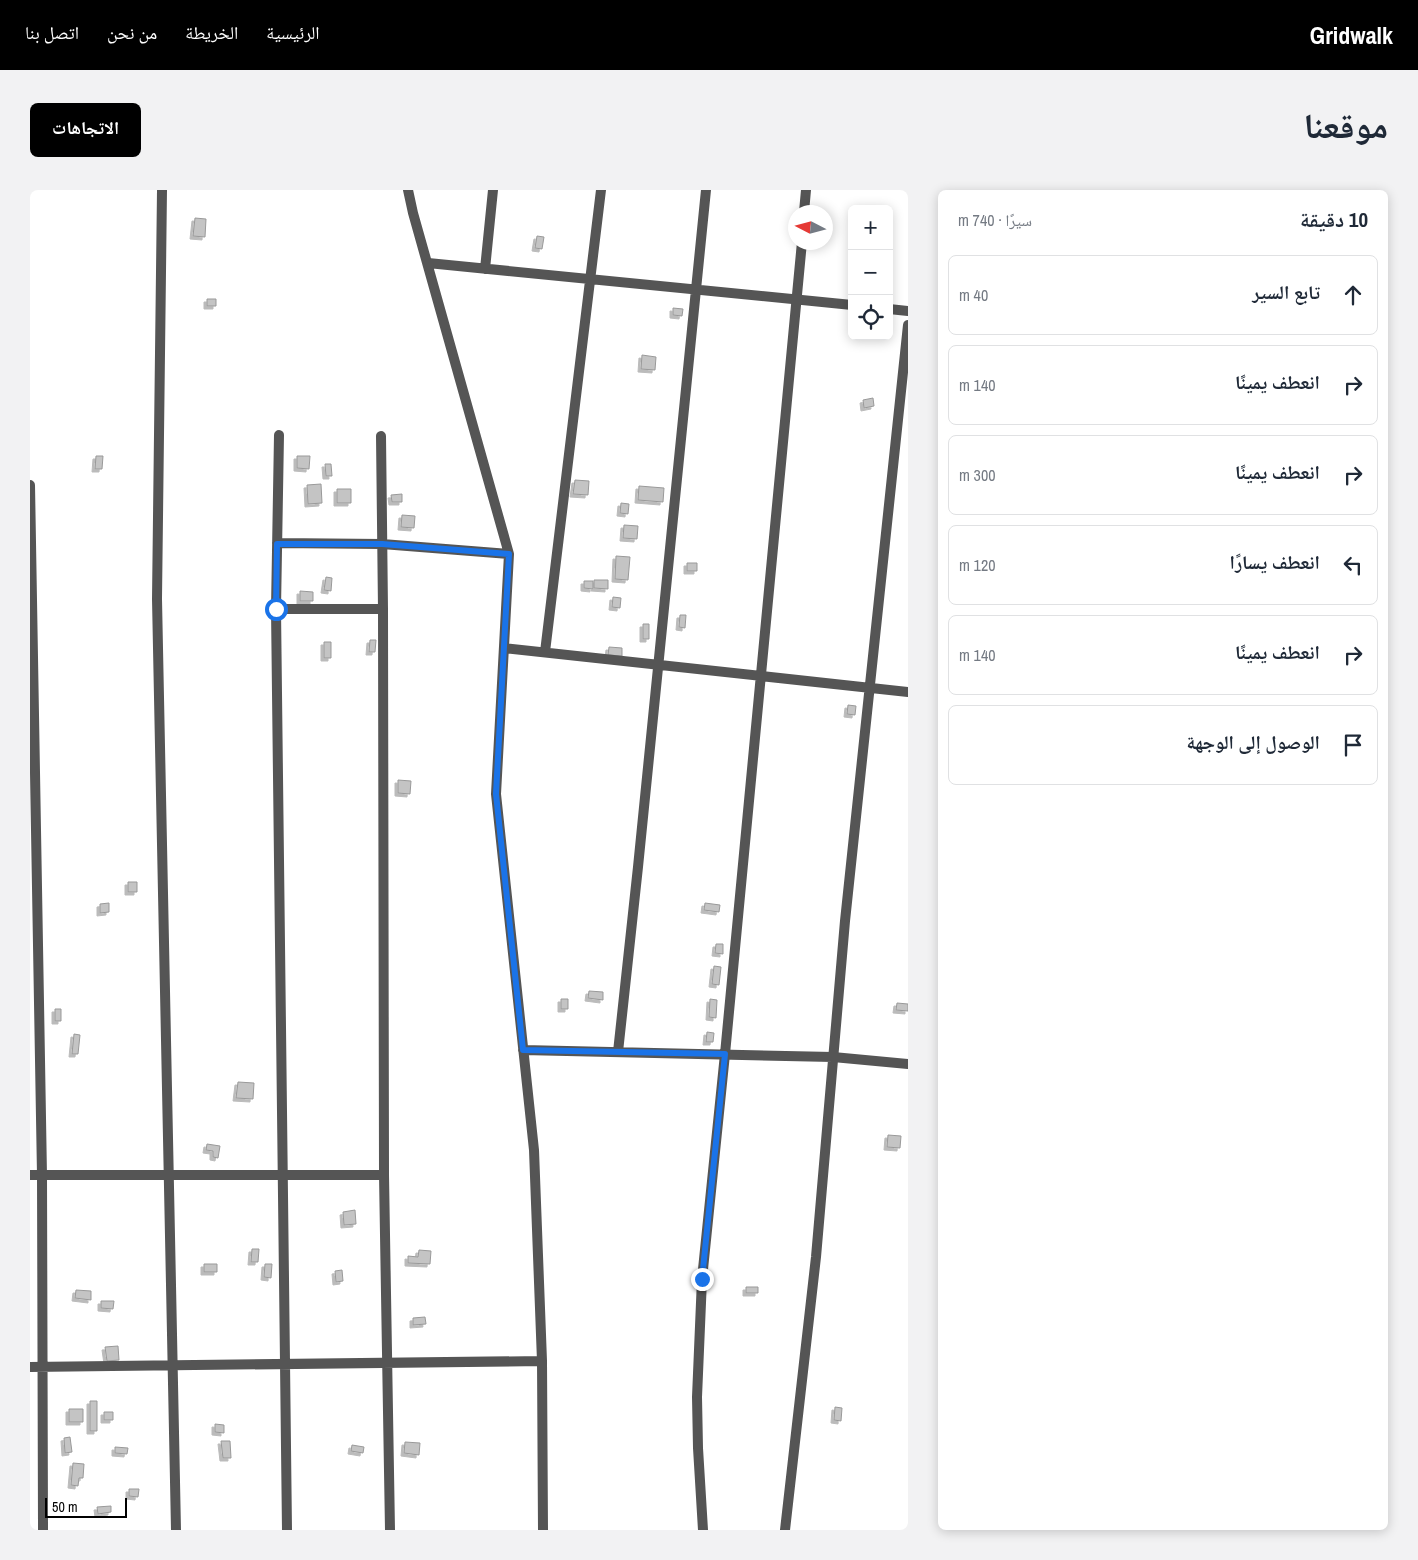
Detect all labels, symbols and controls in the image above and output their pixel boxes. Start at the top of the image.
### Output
text: Gridwalk [1310,19,1393,51]
text: اتصل بنا [25,20,79,45]
text: من نحن [107,20,157,45]
text: الخريطة [185,20,238,45]
text: الرئيسية [266,20,320,45]
text: موقعنا [1303,102,1388,149]
button: الاتجاهات [30,103,141,157]
north arrow [788,205,833,250]
map controls [848,205,893,340]
button: + [848,205,893,250]
text: 10 دقيقة [1300,205,1368,234]
text: سيرًا · 740 m [958,209,1032,231]
button: − [848,250,893,295]
text: تابع السير [1252,279,1320,305]
icon: ahead [1339,281,1367,309]
text: 40 m [959,284,988,306]
button: locate [848,295,893,340]
text: انعطف يمينًا [1235,369,1320,395]
icon: right [1339,371,1367,399]
text: 140 m [959,374,995,396]
text: انعطف يمينًا [1235,459,1320,485]
icon: right [1339,461,1367,489]
text: 300 m [959,464,995,486]
text: انعطف يسارًا [1230,549,1320,575]
icon: left [1339,551,1367,579]
text: 120 m [959,554,995,576]
route start [265,598,288,621]
text: انعطف يمينًا [1235,639,1320,665]
icon: right [1339,641,1367,669]
text: 140 m [959,644,995,666]
text: الوصول إلى الوجهة [1186,729,1320,755]
icon: arrive [1339,731,1367,759]
route end [691,1268,714,1291]
scale bar [45,1495,128,1518]
text: 50 m [52,1498,78,1516]

